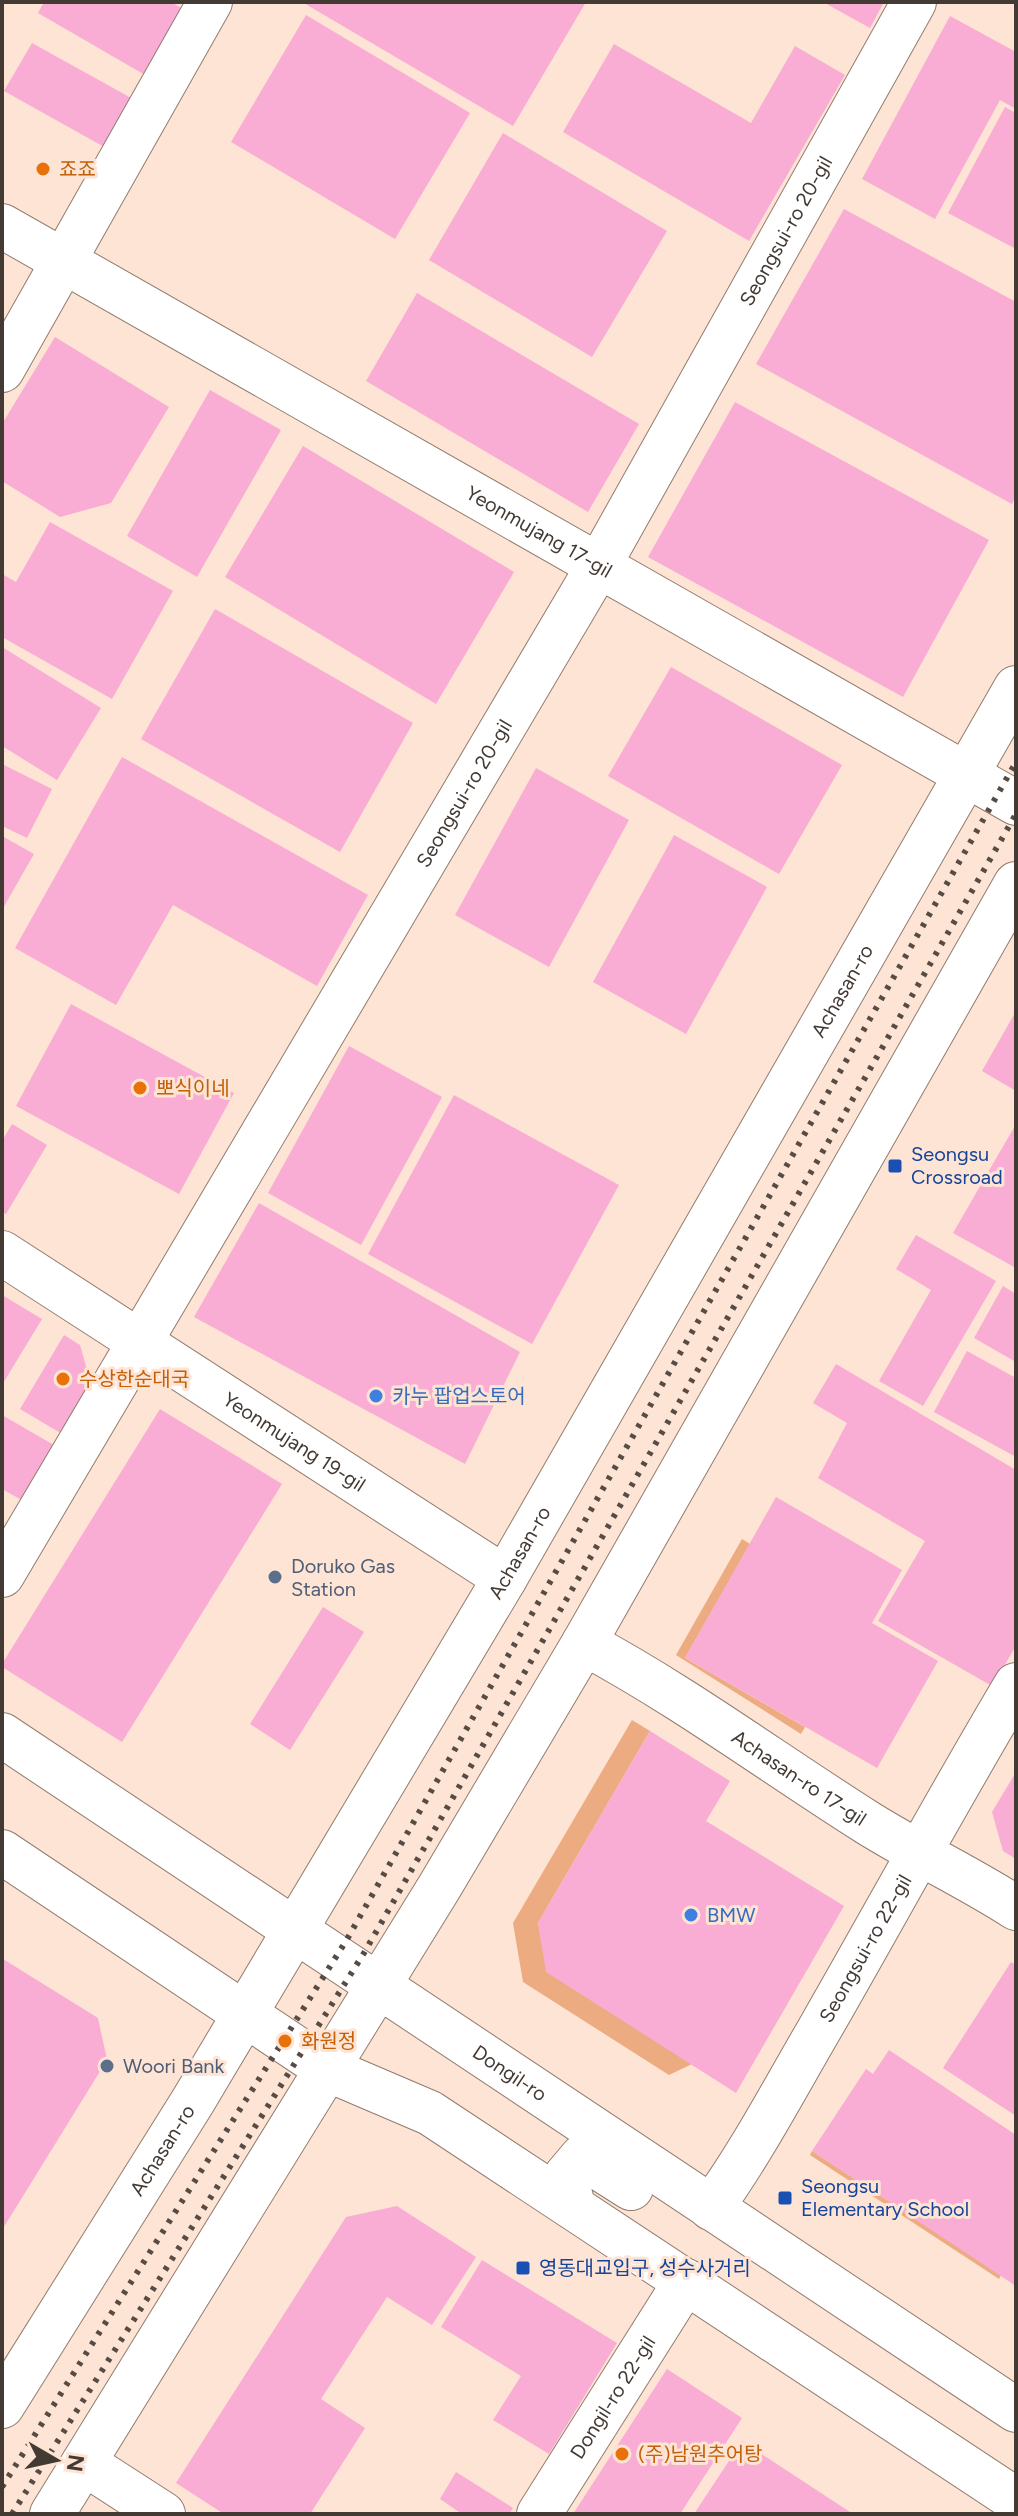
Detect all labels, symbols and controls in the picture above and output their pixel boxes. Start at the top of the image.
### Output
street label: Seongsui-ro 20-gil [734,152,837,310]
place label: 죠죠 [59,157,96,181]
marker: 죠죠 [34,160,52,178]
street label: Yeonmujang 17-gil [462,481,617,583]
street label: Seongsui-ro 20-gil [411,715,517,872]
street label: Achasan-ro [806,940,878,1041]
place label: 뽀식이네 [156,1076,230,1100]
marker: 뽀식이네 [131,1079,149,1097]
place label: Seongsu Crossroad [911,1142,1003,1189]
marker: Seongsu Crossroad [886,1157,904,1175]
place label: 수상한순대국 [79,1367,189,1391]
marker: 수상한순대국 [54,1370,72,1388]
place label: 카누 팝업스토어 [392,1384,526,1408]
street label: Yeonmujang 19-gil [218,1387,370,1497]
marker: 카누 팝업스토어 [367,1387,385,1405]
street label: Achasan-ro [483,1502,556,1603]
place label: Doruko Gas Station [291,1554,395,1601]
marker: Doruko Gas Station [266,1568,284,1586]
street label: Achasan-ro 17-gil [727,1725,871,1831]
street label: Seongsui-ro 22-gil [814,1870,916,2027]
place label: BMW [707,1903,755,1927]
marker: BMW [682,1906,700,1924]
place label: 화원정 [301,2029,356,2053]
marker: 화원정 [276,2032,294,2050]
street label: Dongil-ro [468,2040,551,2106]
place label: Woori Bank [123,2054,225,2078]
marker: Woori Bank [98,2057,116,2075]
street label: Achasan-ro [125,2100,200,2200]
place label: Seongsu Elementary School [801,2174,969,2221]
marker: Seongsu Elementary School [776,2189,794,2207]
place label: 영동대교입구, 성수사거리 [539,2256,751,2280]
marker: 영동대교입구, 성수사거리 [514,2259,532,2277]
street label: Dongil-ro 22-gil [565,2331,660,2463]
north arrow [16,2420,96,2500]
place label: (주)남원추어탕 [638,2442,762,2466]
marker: (주)남원추어탕 [613,2445,631,2463]
text: N [61,2453,90,2474]

